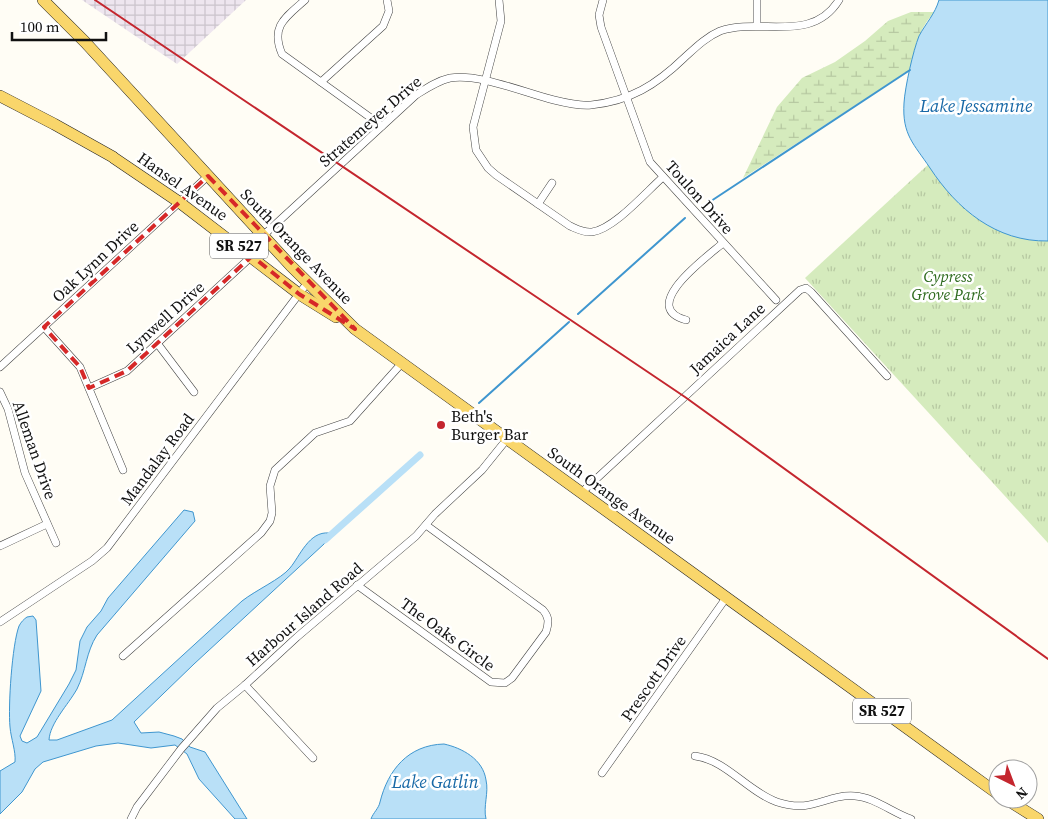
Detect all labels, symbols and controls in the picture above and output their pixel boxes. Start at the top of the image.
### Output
scale bar [12,10,106,42]
text: 100 m [20,16,60,37]
street label: Stratemeyer Drive [314,70,426,172]
water label: Lake Jessamine [919,93,1033,118]
street label: Hansel Avenue [133,147,233,225]
street label: Toulon Drive [661,155,739,239]
street label: South Orange Avenue [236,183,358,309]
street label: Oak Lynn Drive [47,215,143,307]
road number: SR 527 [210,234,268,258]
park label: Cypress Grove Park [912,265,985,305]
street label: Lynwell Drive [121,276,209,358]
street label: Jamaica Lane [684,297,770,380]
street label: Alleman Drive [8,398,62,502]
place label: Beth's Burger Bar [451,405,529,445]
street label: Mandalay Road [115,409,199,509]
marker: Beth's Burger Bar [435,419,447,431]
street label: South Orange Avenue [544,441,680,549]
street label: Harbour Island Road [241,557,367,671]
street label: The Oaks Circle [396,592,500,676]
street label: Prescott Drive [615,631,691,725]
road number: SR 527 [853,698,911,724]
north arrow [988,759,1038,809]
water label: Lake Gatlin [390,769,479,794]
text: N [1011,783,1032,805]

